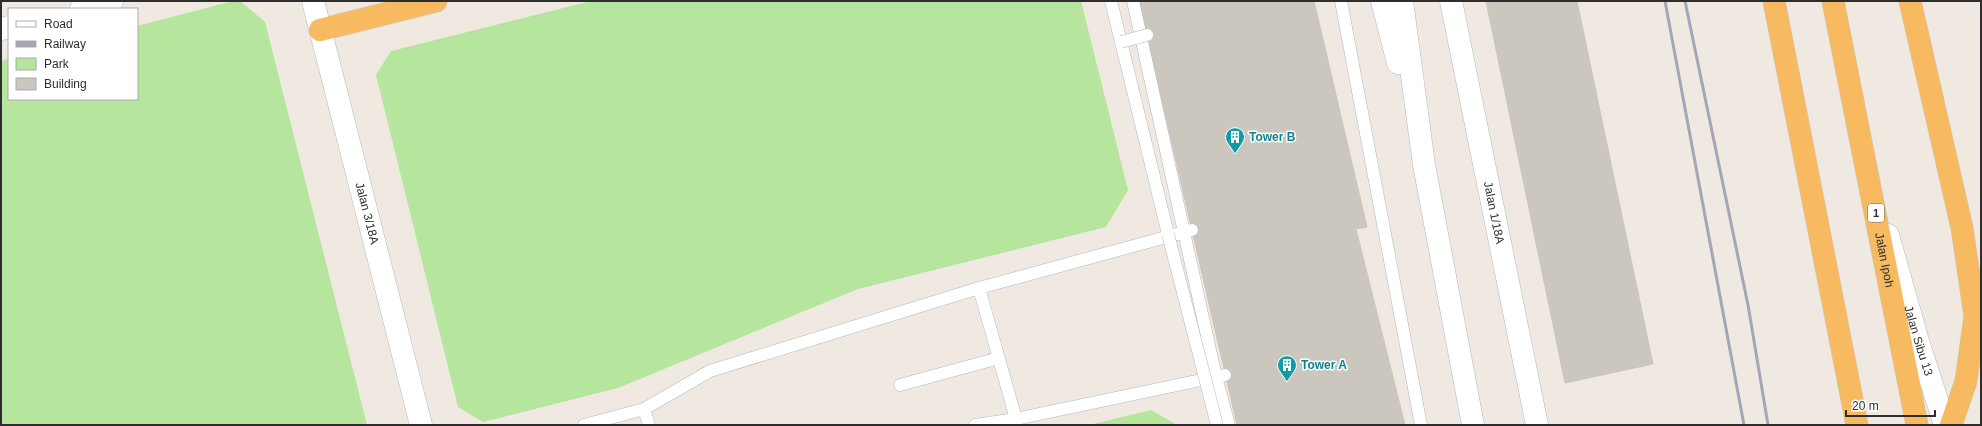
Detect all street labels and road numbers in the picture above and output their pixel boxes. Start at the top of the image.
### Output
street label: Jalan 1/18A [1481,180,1507,245]
street label: Jalan 3/18A [352,181,382,246]
road number: 1 [1868,204,1884,222]
street label: Jalan Ipoh [1872,231,1897,289]
street label: Jalan Sibu 13 [1901,304,1936,378]

